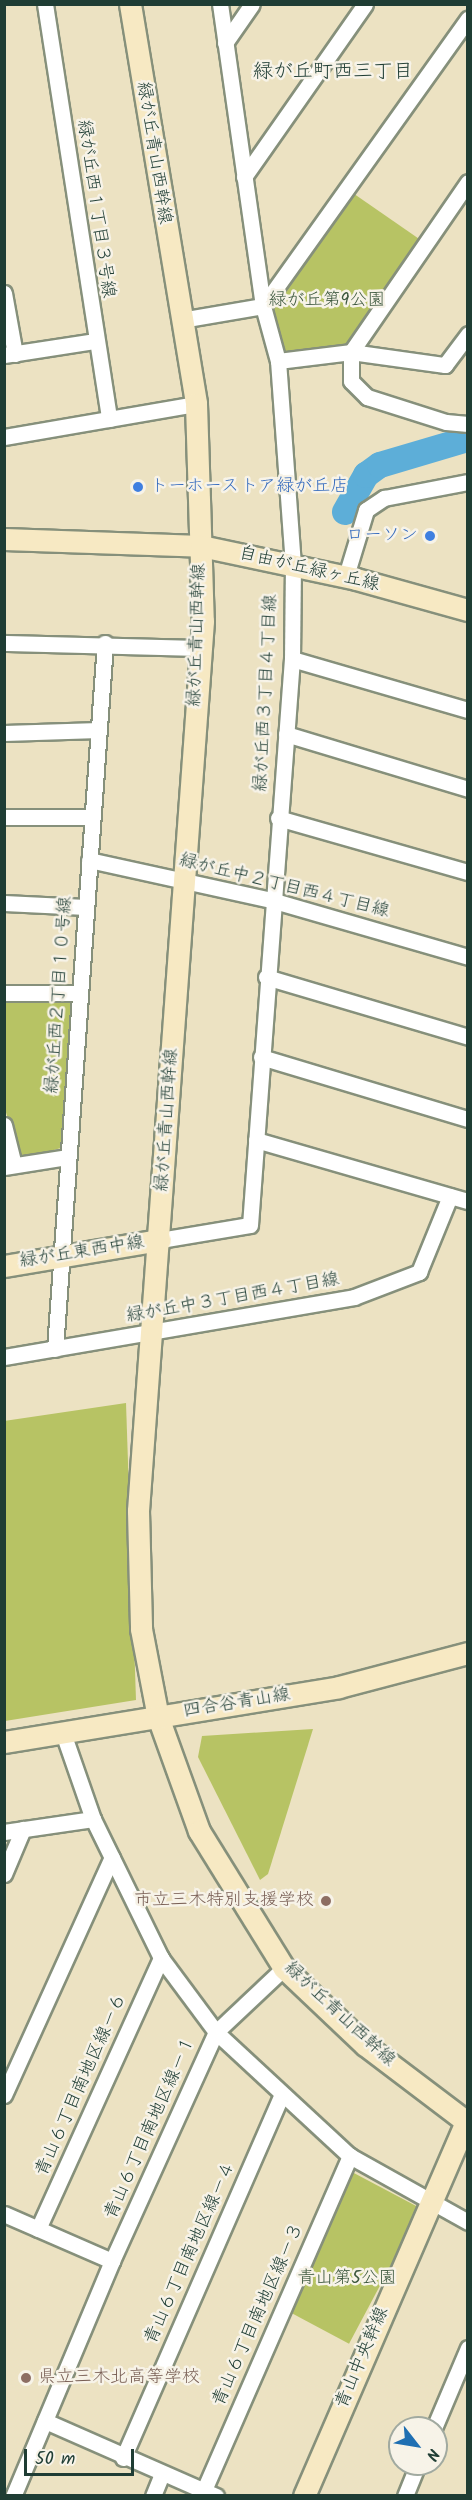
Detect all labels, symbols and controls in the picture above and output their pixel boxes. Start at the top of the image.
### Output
district label: 緑が丘町西三丁目 [253,60,413,84]
street label: 緑が丘青山西幹線 [131,80,175,226]
street label: 緑が丘西１丁目３号線 [72,118,118,300]
park label: 緑が丘第9公園 [269,290,385,312]
place label: トーホーストア緑が丘店 [150,476,348,498]
marker: トーホーストア緑が丘店 [131,480,145,494]
place label: ローソン [346,525,418,547]
marker: ローソン [423,529,437,543]
street label: 自由が丘緑ヶ丘線 [236,543,382,597]
street label: 緑が丘青山西幹線 [185,563,211,707]
street label: 緑が丘西３丁目４丁目線 [251,594,283,792]
street label: 緑が丘中２丁目西４丁目線 [177,850,391,924]
street label: 緑が丘西２丁目１０号線 [42,895,78,1095]
street label: 緑が丘青山西幹線 [152,1047,184,1193]
street label: 緑が丘東西中線 [18,1232,146,1274]
street label: 緑が丘中３丁目西４丁目線 [125,1270,341,1328]
street label: 四合谷青山線 [182,1685,292,1723]
place label: 市立三木特別支援学校 [134,1890,314,1912]
marker: 市立三木特別支援学校 [319,1894,333,1908]
street label: 緑が丘青山西幹線 [279,1958,399,2072]
street label: 青山６丁目南地区線ー６ [32,1990,132,2180]
street label: 青山６丁目南地区線ー１ [101,2033,201,2223]
street label: 青山６丁目南地区線ー４ [141,2158,241,2348]
street label: 青山６丁目南地区線ー３ [209,2220,309,2410]
park label: 青山第5公園 [297,2268,397,2290]
street label: 青山中央幹線 [332,2304,394,2412]
place label: 県立三木北高等学校 [38,2367,200,2389]
marker: 県立三木北高等学校 [19,2371,33,2385]
north arrow [388,2416,448,2476]
scale bar [27,2437,136,2475]
text: N [419,2444,445,2465]
text: 50 m [35,2445,75,2474]

